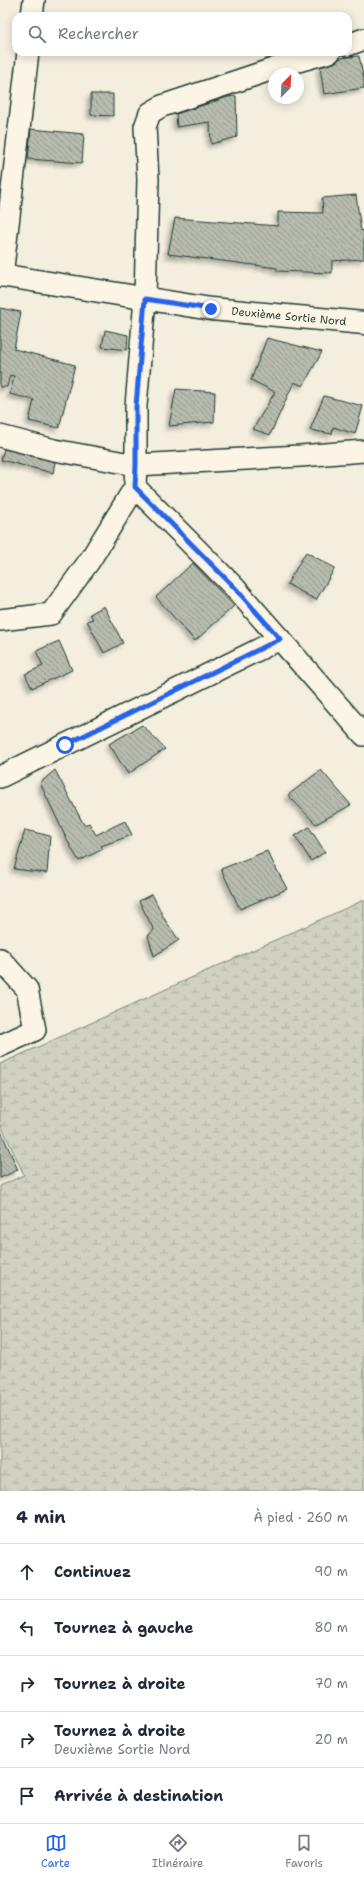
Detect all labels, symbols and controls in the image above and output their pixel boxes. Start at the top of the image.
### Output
search box [12,12,352,56]
icon: search [26,23,48,45]
text: Rechercher [58,24,139,44]
north arrow [268,68,304,104]
route end [202,300,220,318]
street label: Deuxième Sortie Nord [231,304,347,329]
route start [56,736,74,754]
text: 4 min [16,1506,66,1528]
text: À pied · 260 m [253,1509,348,1526]
icon: ahead [16,1561,38,1583]
text: Continuez [54,1562,131,1582]
text: 90 m [314,1563,348,1580]
icon: left [16,1617,38,1639]
text: Tournez à gauche [54,1618,194,1638]
text: 80 m [314,1619,348,1636]
icon: right [16,1673,38,1695]
text: Tournez à droite [54,1674,186,1694]
text: 70 m [314,1675,348,1692]
text: Tournez à droite [54,1721,186,1741]
icon: right [16,1729,38,1751]
text: 20 m [315,1731,348,1748]
text: Deuxième Sortie Nord [54,1741,190,1758]
icon: arrive [16,1785,38,1807]
text: Arrivée à destination [54,1786,223,1806]
tab: Carte [41,1832,70,1871]
tab: Itinéraire [152,1832,203,1871]
tab: Favoris [285,1832,323,1871]

